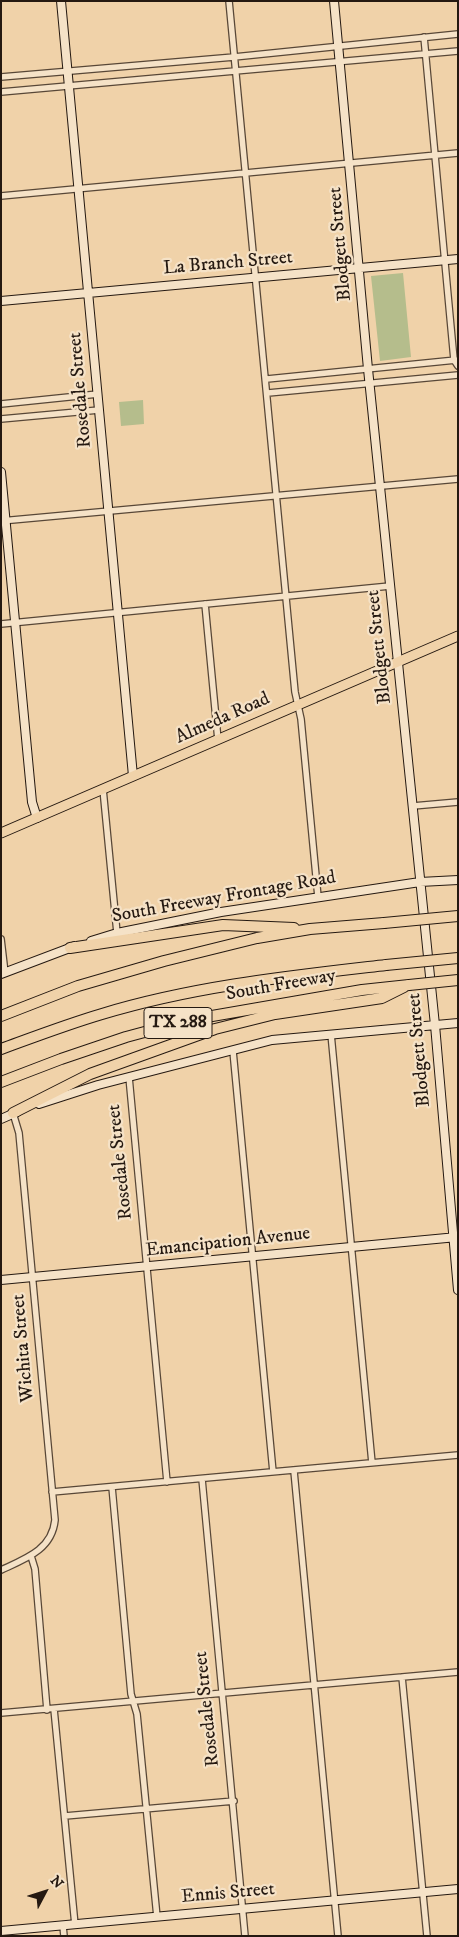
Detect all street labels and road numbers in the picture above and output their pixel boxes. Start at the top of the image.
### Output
street label: Blodgett Street [325,186,357,302]
street label: La Branch Street [162,247,294,281]
street label: Rosedale Street [65,331,97,449]
street label: Blodgett Street [363,589,397,705]
street label: Almeda Road [172,688,274,750]
street label: South Freeway Frontage Road [110,867,338,929]
street label: South Freeway [224,965,338,1007]
street label: Blodgett Street [404,992,436,1108]
road number: TX 288 [144,1008,212,1038]
street label: Rosedale Street [104,1103,138,1221]
street label: Emancipation Avenue [145,1223,311,1263]
street label: Wichita Street [8,1293,40,1403]
street label: Rosedale Street [191,1650,225,1768]
street label: Ennis Street [180,1879,276,1909]

